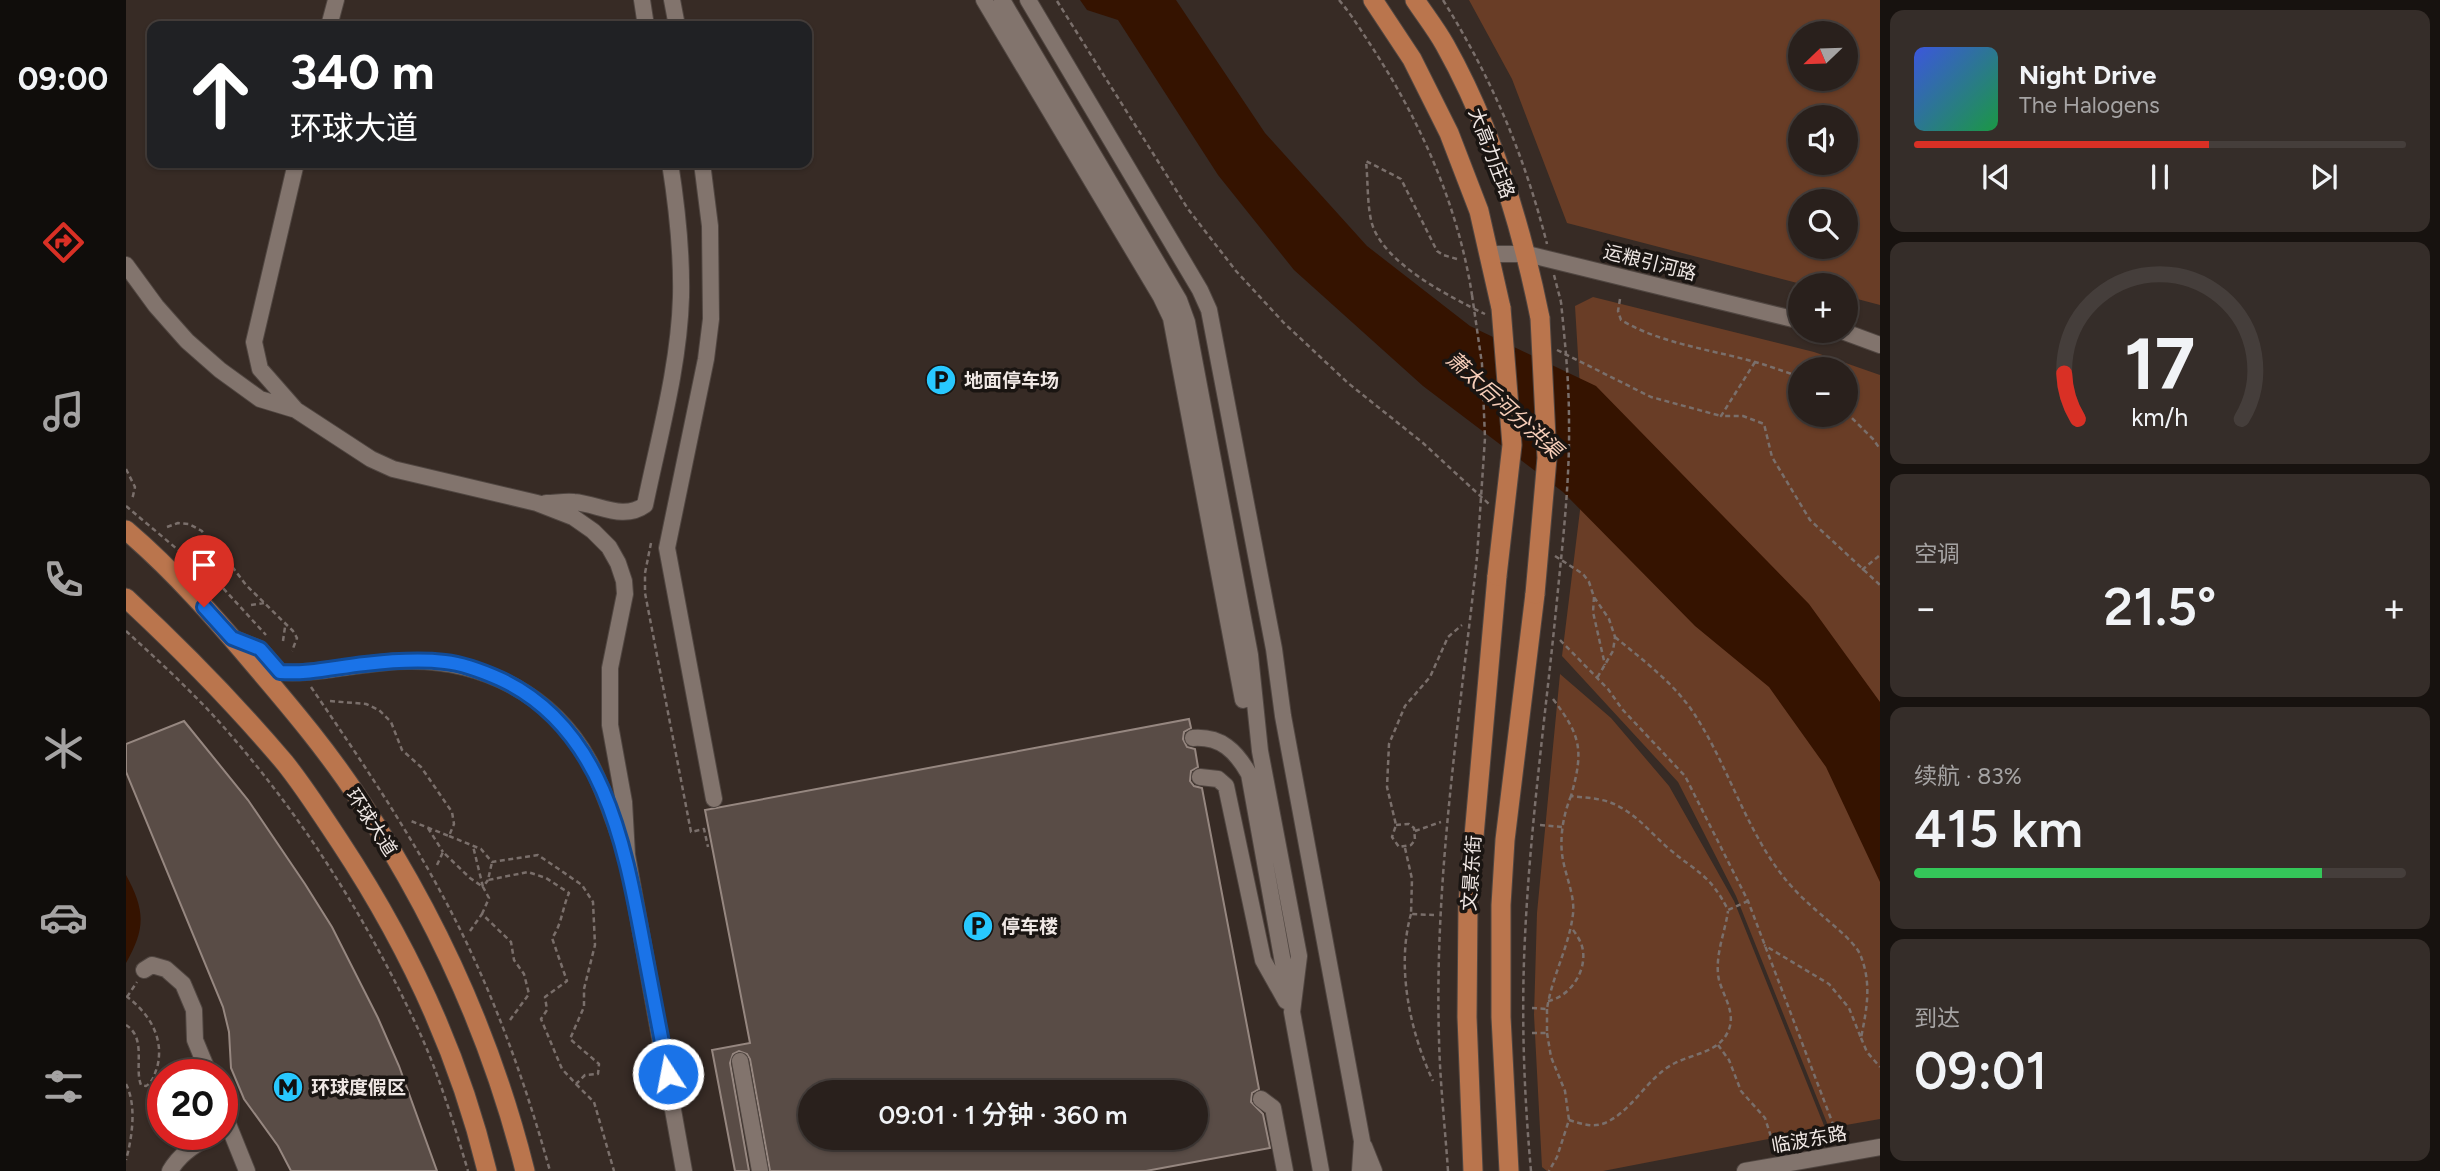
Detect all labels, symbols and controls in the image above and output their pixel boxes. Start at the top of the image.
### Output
north arrow [1788,21,1858,91]
map controls [1788,21,1858,427]
text: 340 m [290,42,434,101]
icon: ahead [175,49,266,140]
text: Night Drive [2019,59,2156,91]
text: 09:00 [18,60,108,98]
text: The Halogens [2019,91,2160,119]
street label: 大高力庄路 [1464,105,1519,202]
button: sound [1788,105,1858,175]
text: 环球大道 [290,109,418,147]
icon: previous [1977,158,2015,196]
icon: pause [2141,158,2179,196]
icon: next [2305,158,2343,196]
button: search [1788,189,1858,259]
icon: directions [39,218,88,267]
street label: 运粮引河路 [1601,240,1699,285]
button: + [1788,273,1858,343]
text: 17 [2124,321,2196,408]
water label: 萧太后河分洪渠 [1441,346,1570,465]
button: − [1788,357,1858,427]
parking icon: 地面停车场 [924,363,958,397]
place label: 地面停车场 [964,369,1059,392]
icon: music [39,387,88,436]
text: km/h [2131,402,2189,432]
pin [174,535,234,607]
text: 空调 [1914,540,1960,568]
icon: arrive [185,546,223,584]
icon: phone [39,555,88,604]
text: 21.5° [2103,576,2217,638]
text: − [1914,585,1938,631]
text: + [2382,585,2406,631]
icon: climate [39,724,88,773]
text: 续航 · 83% [1914,762,2022,790]
street label: 环球大道 [341,784,402,860]
text: 415 km [1914,798,2083,860]
street label: 文景东街 [1457,834,1486,912]
icon: car [39,893,88,942]
parking icon: 停车楼 [961,909,995,943]
place label: 停车楼 [1001,915,1058,938]
text: 到达 [1914,1004,1960,1032]
position arrow [631,1037,705,1111]
text: 09:01 [1914,1040,2047,1102]
speed limit sign: 20 [147,1059,238,1150]
icon: filters [39,1062,88,1111]
metro station icon: 环球度假区 [271,1070,305,1104]
place label: 环球度假区 [311,1076,406,1099]
text: 09:01 · 1 分钟 · 360 m [878,1099,1128,1131]
street label: 临波东路 [1770,1122,1849,1157]

